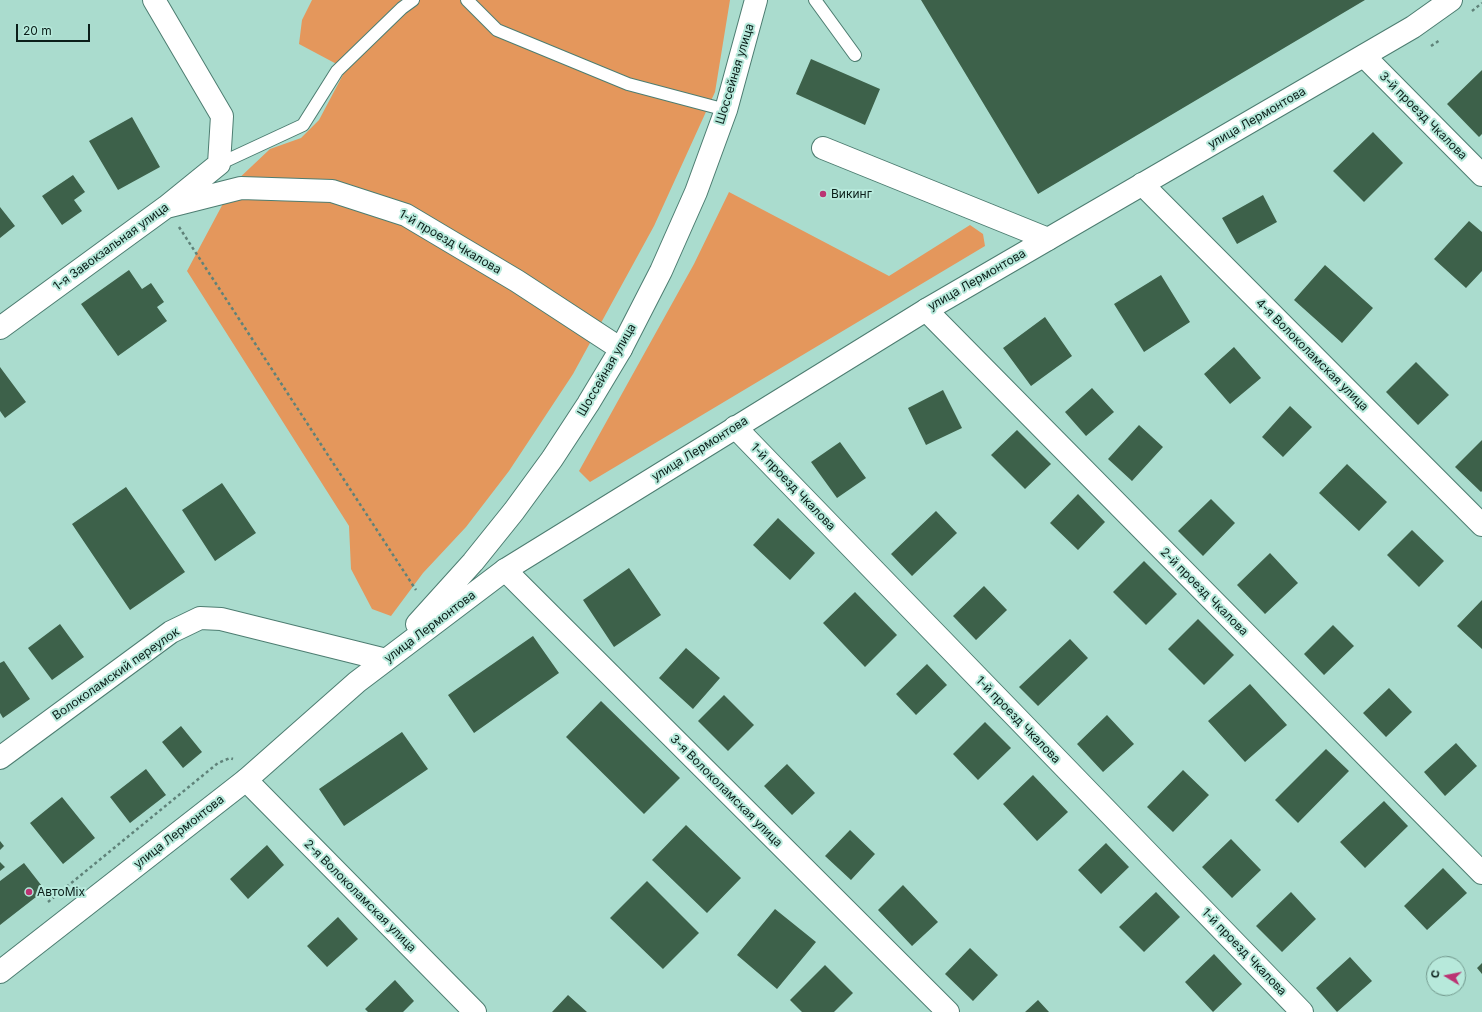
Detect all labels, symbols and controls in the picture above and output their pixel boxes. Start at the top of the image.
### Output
scale bar [18,16,92,42]
street label: Шоссейная улица [713,22,757,126]
text: 20 m [23,23,52,38]
street label: 3-й проезд Чкалова [1376,69,1470,163]
street label: улица Лермонтова [1206,84,1308,152]
place label: Викинг [831,187,872,201]
marker: Викинг [818,189,828,199]
street label: 1-я Завокзальная улица [51,200,171,294]
street label: 1-й проезд Чкалова [396,207,504,277]
street label: улица Лермонтова [926,246,1028,314]
street label: 4-я Волоколамская улица [1253,296,1371,414]
street label: Шоссейная улица [575,321,639,419]
street label: улица Лермонтова [649,414,751,484]
street label: 1-й проезд Чкалова [748,440,838,534]
street label: 2-й проезд Чкалова [1157,545,1251,639]
street label: улица Лермонтова [382,588,478,666]
street label: Волоколамский переулок [50,625,182,723]
street label: 1-й проезд Чкалова [973,673,1063,767]
street label: 3-я Волоколамская улица [667,732,785,850]
street label: улица Лермонтова [131,792,227,872]
street label: 2-я Волоколамская улица [301,837,419,955]
place label: АвтоMix [37,885,85,899]
marker: АвтоMix [24,887,34,897]
street label: 1-й проезд Чкалова [1199,905,1289,999]
north arrow [1426,956,1466,996]
text: С [1428,969,1443,979]

